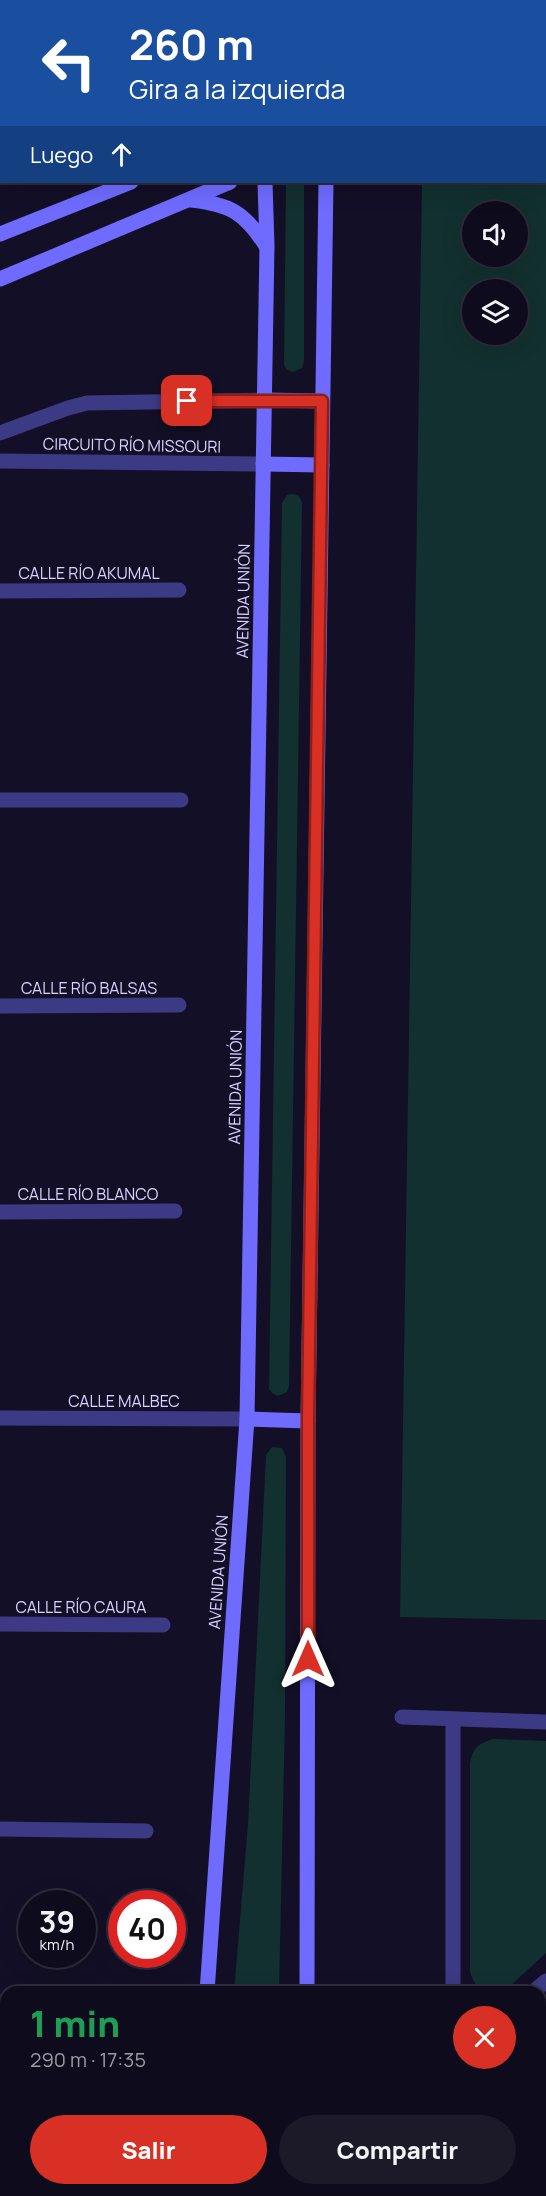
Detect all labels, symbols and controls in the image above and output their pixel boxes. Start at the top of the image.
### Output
text: 260 m [129,15,254,73]
icon: left [30,24,108,102]
text: Gira a la izquierda [129,70,345,107]
icon: ahead [105,138,138,171]
text: Luego [30,140,93,170]
map controls [462,201,528,345]
button: sound [462,201,528,267]
button: layers [462,279,528,345]
pin [161,375,212,426]
icon: arrive [170,384,203,417]
street label: CIRCUITO RÍO MISSOURI [43,432,221,458]
street label: AVENIDA UNIÓN [231,543,255,659]
street label: CALLE RÍO AKUMAL [18,562,160,584]
street label: CALLE RÍO BALSAS [21,977,157,999]
street label: AVENIDA UNIÓN [223,1029,247,1145]
street label: CALLE RÍO BLANCO [18,1183,159,1205]
street label: CALLE MALBEC [68,1390,180,1412]
street label: AVENIDA UNIÓN [203,1514,233,1630]
street label: CALLE RÍO CAURA [16,1596,146,1618]
position arrow [276,1627,340,1691]
speed limit sign: 40 [108,1890,186,1968]
text: 39 [39,1901,75,1942]
text: km/h [40,1934,74,1955]
text: 1 min [30,1999,120,2048]
button: close [453,2006,516,2069]
text: 290 m · 17:35 [30,2046,146,2073]
button: Salir [30,2115,267,2184]
button: Compartir [279,2115,516,2184]

